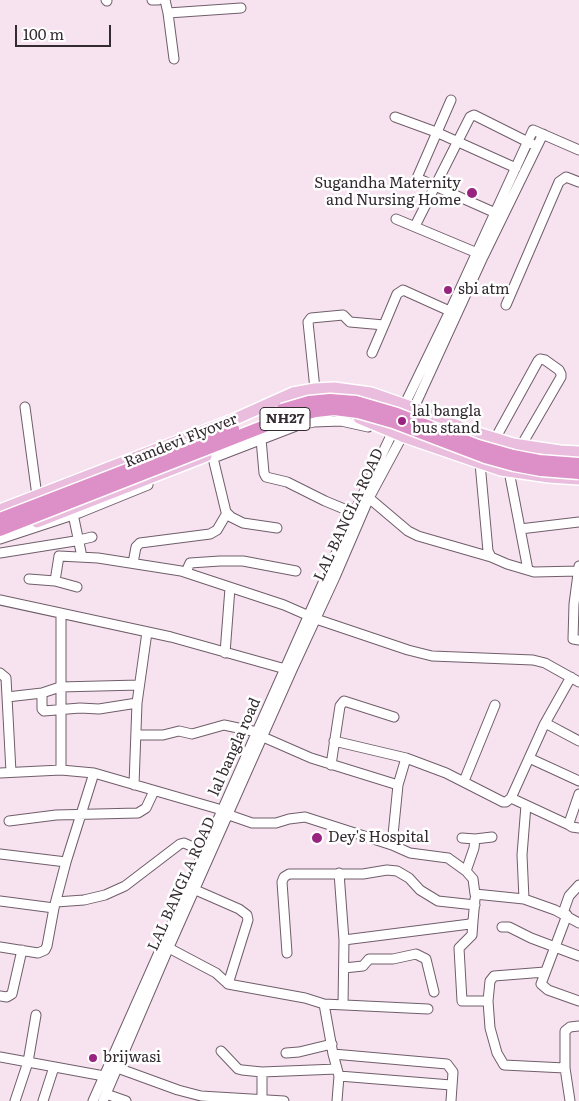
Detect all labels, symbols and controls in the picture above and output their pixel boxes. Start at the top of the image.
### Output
scale bar [18,15,114,47]
text: 100 m [23,22,64,45]
place label: Sugandha Maternity and Nursing Home [314,175,461,210]
marker: Sugandha Maternity and Nursing Home [465,186,479,200]
place label: sbi atm [458,281,510,299]
marker: sbi atm [442,284,454,296]
place label: lal bangla bus stand [412,403,481,438]
road number: NH27 [260,408,310,430]
street label: Ramdevi Flyover [122,410,240,472]
marker: lal bangla bus stand [396,415,408,427]
street label: LAL BANGLA ROAD [310,446,388,584]
street label: lal bangla road [205,695,265,799]
street label: LAL BANGLA ROAD [144,814,220,954]
place label: Dey's Hospital [328,829,429,847]
marker: Dey's Hospital [310,831,324,845]
place label: brijwasi [103,1049,161,1067]
marker: brijwasi [87,1052,99,1064]

